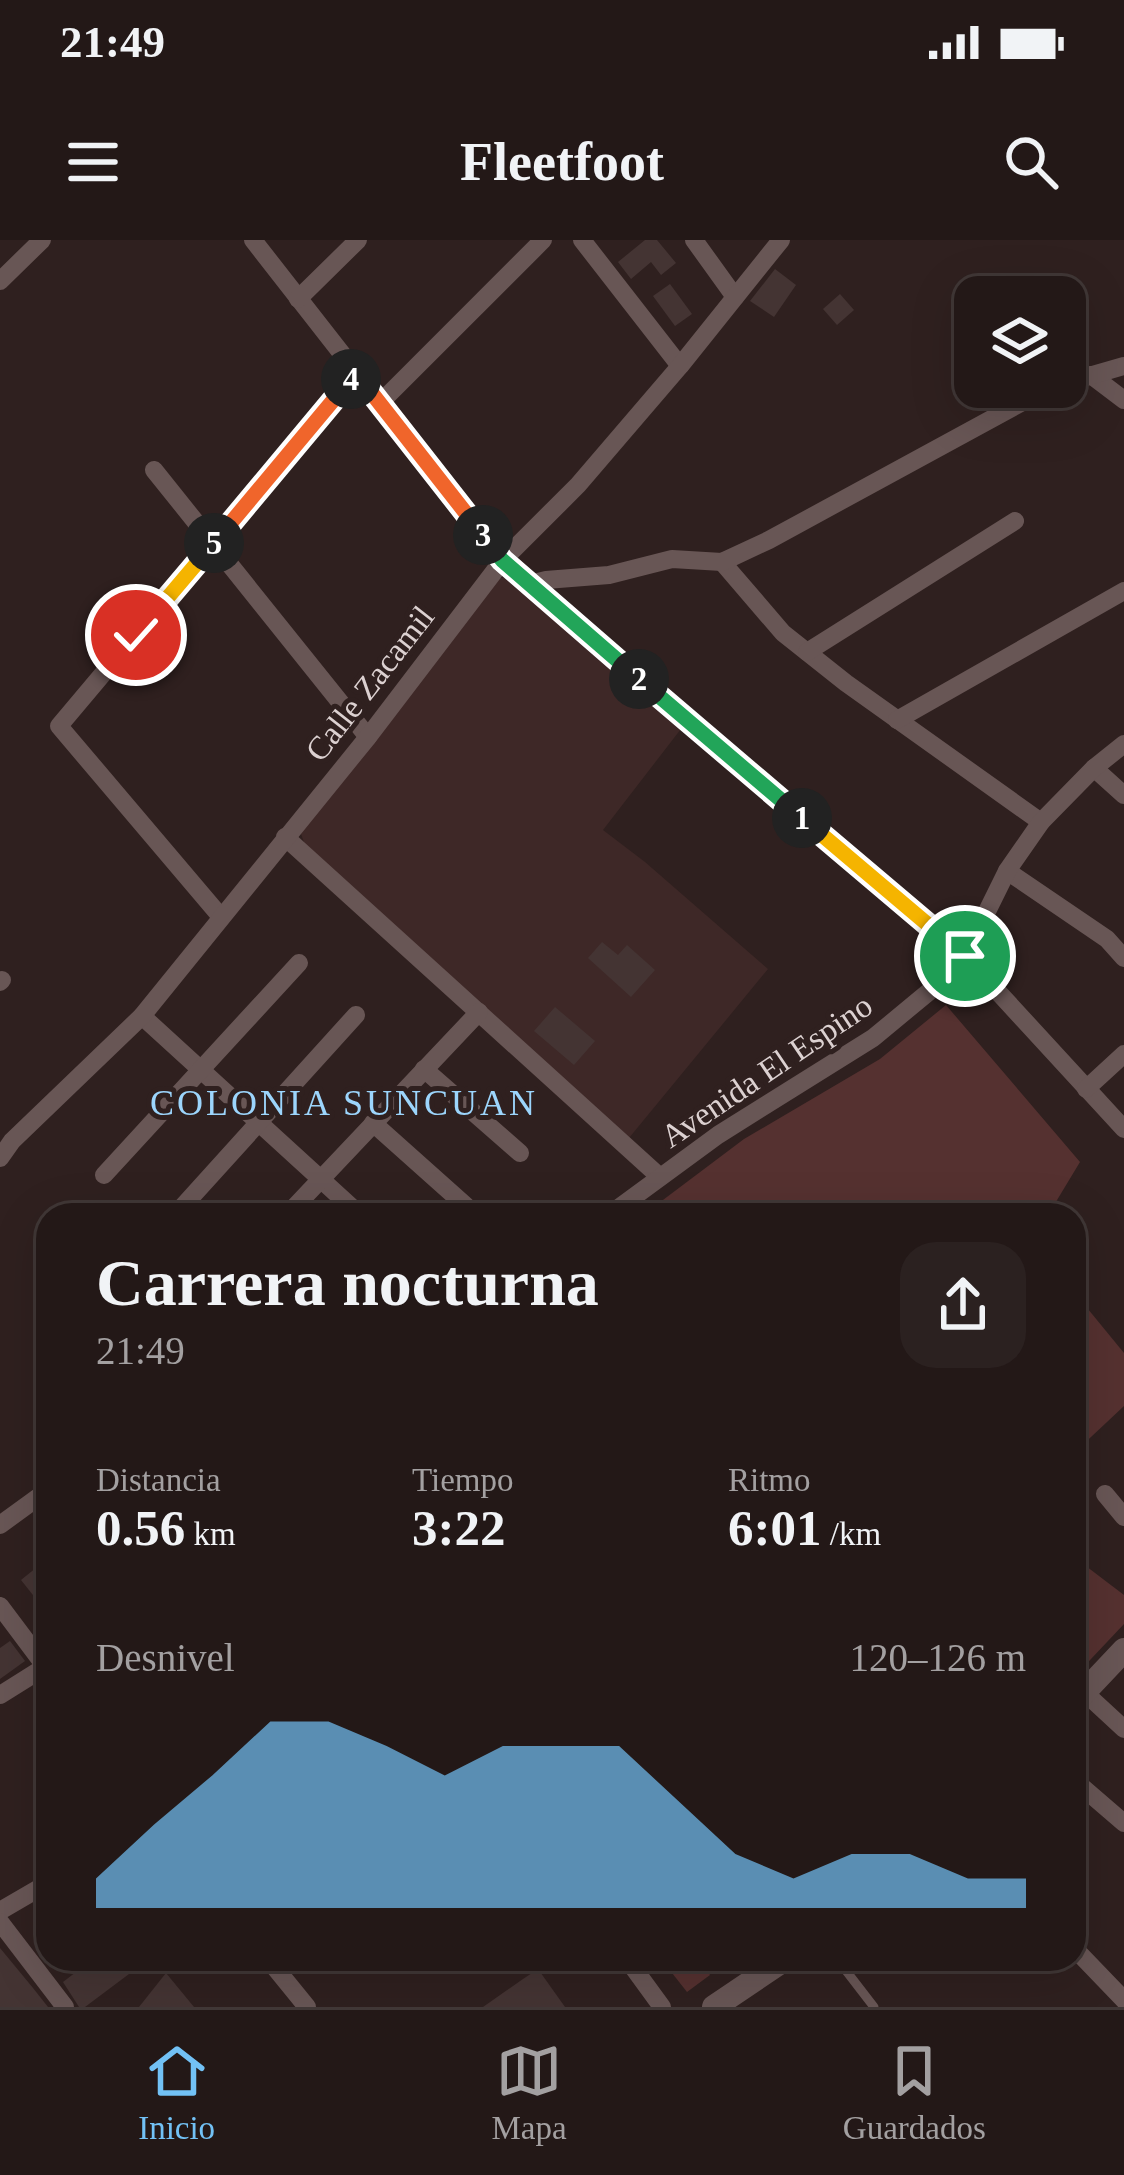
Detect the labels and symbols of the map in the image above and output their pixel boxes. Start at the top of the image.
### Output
pin: 4 [321,349,381,409]
pin: 3 [453,505,513,565]
pin: 5 [184,513,244,573]
pin [85,584,187,686]
street label: Calle Zacamil [298,599,441,768]
pin: 2 [609,649,669,709]
pin: 1 [772,788,832,848]
pin [914,905,1016,1007]
street label: Avenida El Espino [654,987,879,1155]
district label: COLONIA SUNCUAN [150,1083,538,1123]

